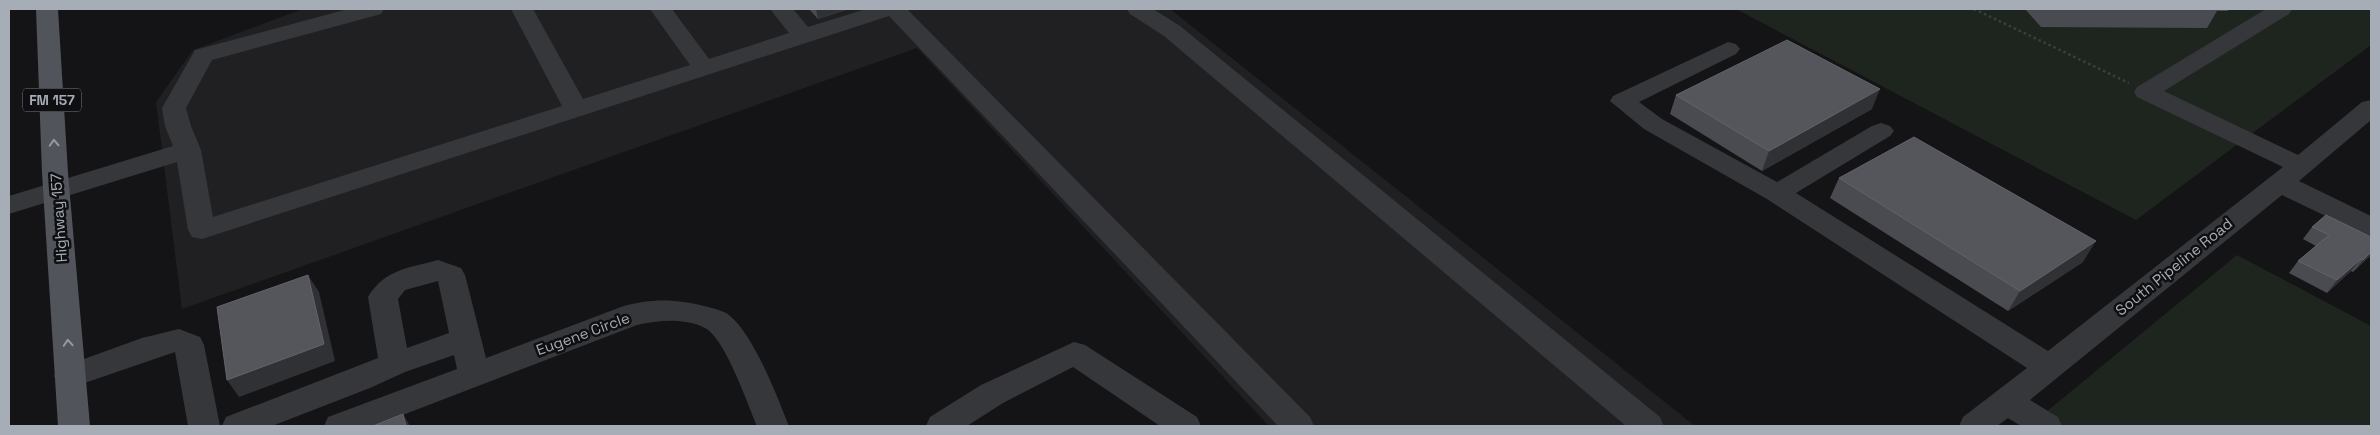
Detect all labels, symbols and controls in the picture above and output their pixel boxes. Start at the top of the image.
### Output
road number: FM 157 [23,88,81,112]
one-way arrow [48,138,59,146]
street label: Highway 157 [46,173,71,263]
street label: South Pipeline Road [2111,214,2236,320]
street label: Eugene Circle [533,308,632,359]
one-way arrow [63,338,74,346]

